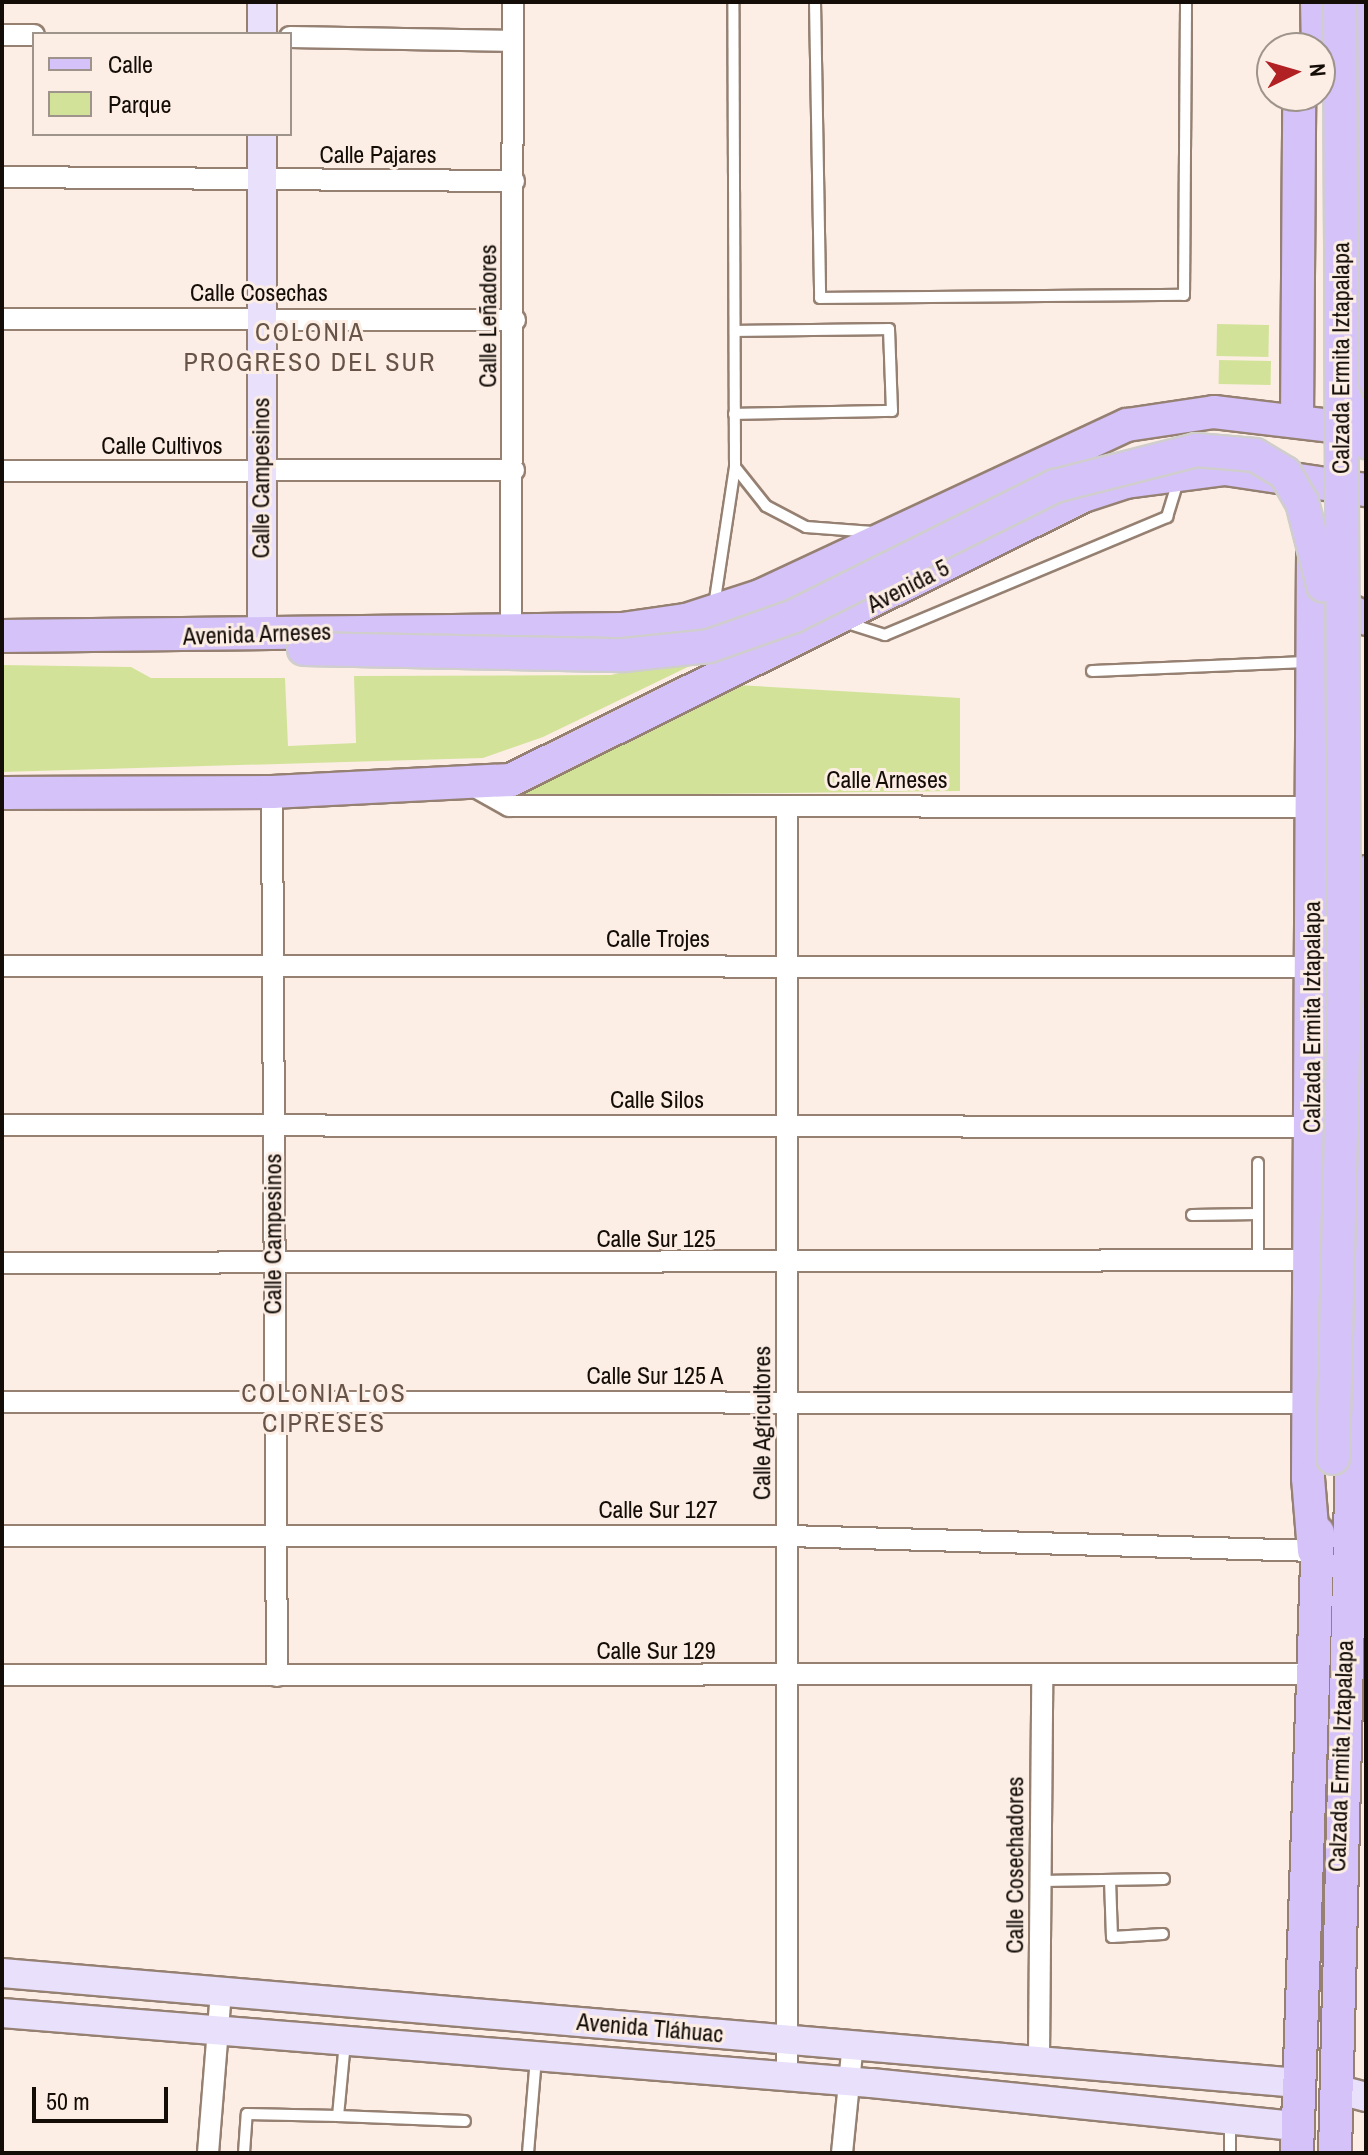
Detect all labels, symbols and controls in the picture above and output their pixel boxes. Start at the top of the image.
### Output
legend [32,32,292,136]
north arrow [1256,32,1336,112]
text: Calle [108,48,153,80]
text: N [1302,62,1333,78]
text: Parque [108,88,171,120]
street label: Calle Pajares [319,141,437,169]
street label: Calzada Ermita Iztapalapa [1327,242,1355,474]
street label: Calle Leñadores [474,244,502,388]
street label: Calle Cosechas [190,279,328,307]
district label: COLONIA PROGRESO DEL SUR [183,316,437,378]
street label: Calle Campesinos [247,398,275,558]
street label: Calle Cultivos [101,432,223,460]
street label: Avenida 5 [862,553,954,619]
street label: Avenida Arneses [182,617,332,651]
street label: Calle Arneses [826,766,948,794]
street label: Calzada Ermita Iztapalapa [1298,901,1326,1133]
street label: Calle Trojes [606,925,710,953]
street label: Calle Silos [610,1086,704,1114]
street label: Calle Campesinos [259,1154,287,1314]
street label: Calle Sur 125 [596,1225,716,1253]
street label: Calle Agricultores [748,1345,776,1501]
street label: Calle Sur 125 A [586,1362,724,1390]
district label: COLONIA LOS CIPRESES [241,1377,407,1438]
street label: Calle Sur 127 [598,1496,718,1524]
street label: Calle Sur 129 [596,1637,716,1665]
street label: Calzada Ermita Iztapalapa [1323,1640,1359,1872]
street label: Calle Cosechadores [1001,1776,1029,1954]
street label: Avenida Tláhuac [575,2007,725,2049]
scale bar [36,2071,172,2121]
text: 50 m [46,2085,90,2117]

